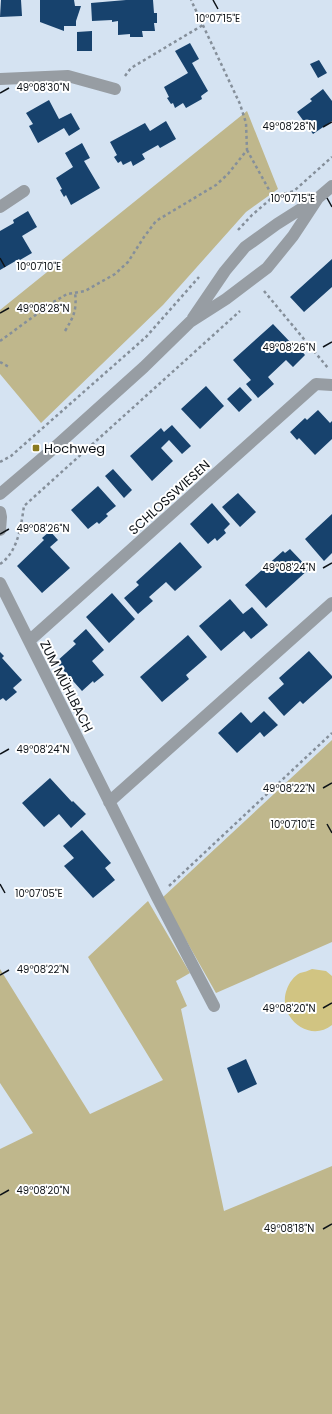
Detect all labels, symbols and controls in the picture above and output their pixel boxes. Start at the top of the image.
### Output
text: 10°07'15"E [196,11,240,26]
text: 49°08'30"N [17,80,70,95]
text: 49°08'28"N [263,119,315,134]
text: 10°07'15"E [271,191,315,206]
text: 10°07'10"E [17,259,61,274]
text: 49°08'28"N [17,301,69,316]
text: 49°08'26"N [263,340,315,355]
place label: Hochweg [44,439,105,458]
marker: Hochweg [31,443,41,453]
street label: SCHLOSSWIESEN [124,456,214,539]
text: 49°08'26"N [17,521,69,536]
text: 49°08'24"N [263,560,315,575]
street label: ZUM MÜHLBACH [35,637,98,735]
text: 49°08'24"N [17,742,69,757]
text: 49°08'22"N [263,781,315,796]
text: 10°07'10"E [271,817,315,832]
text: 10°07'05"E [15,886,63,901]
text: 49°08'22"N [17,962,69,977]
text: 49°08'20"N [263,1001,315,1016]
text: 49°08'20"N [17,1183,69,1198]
text: 49°08'18"N [264,1221,314,1236]

